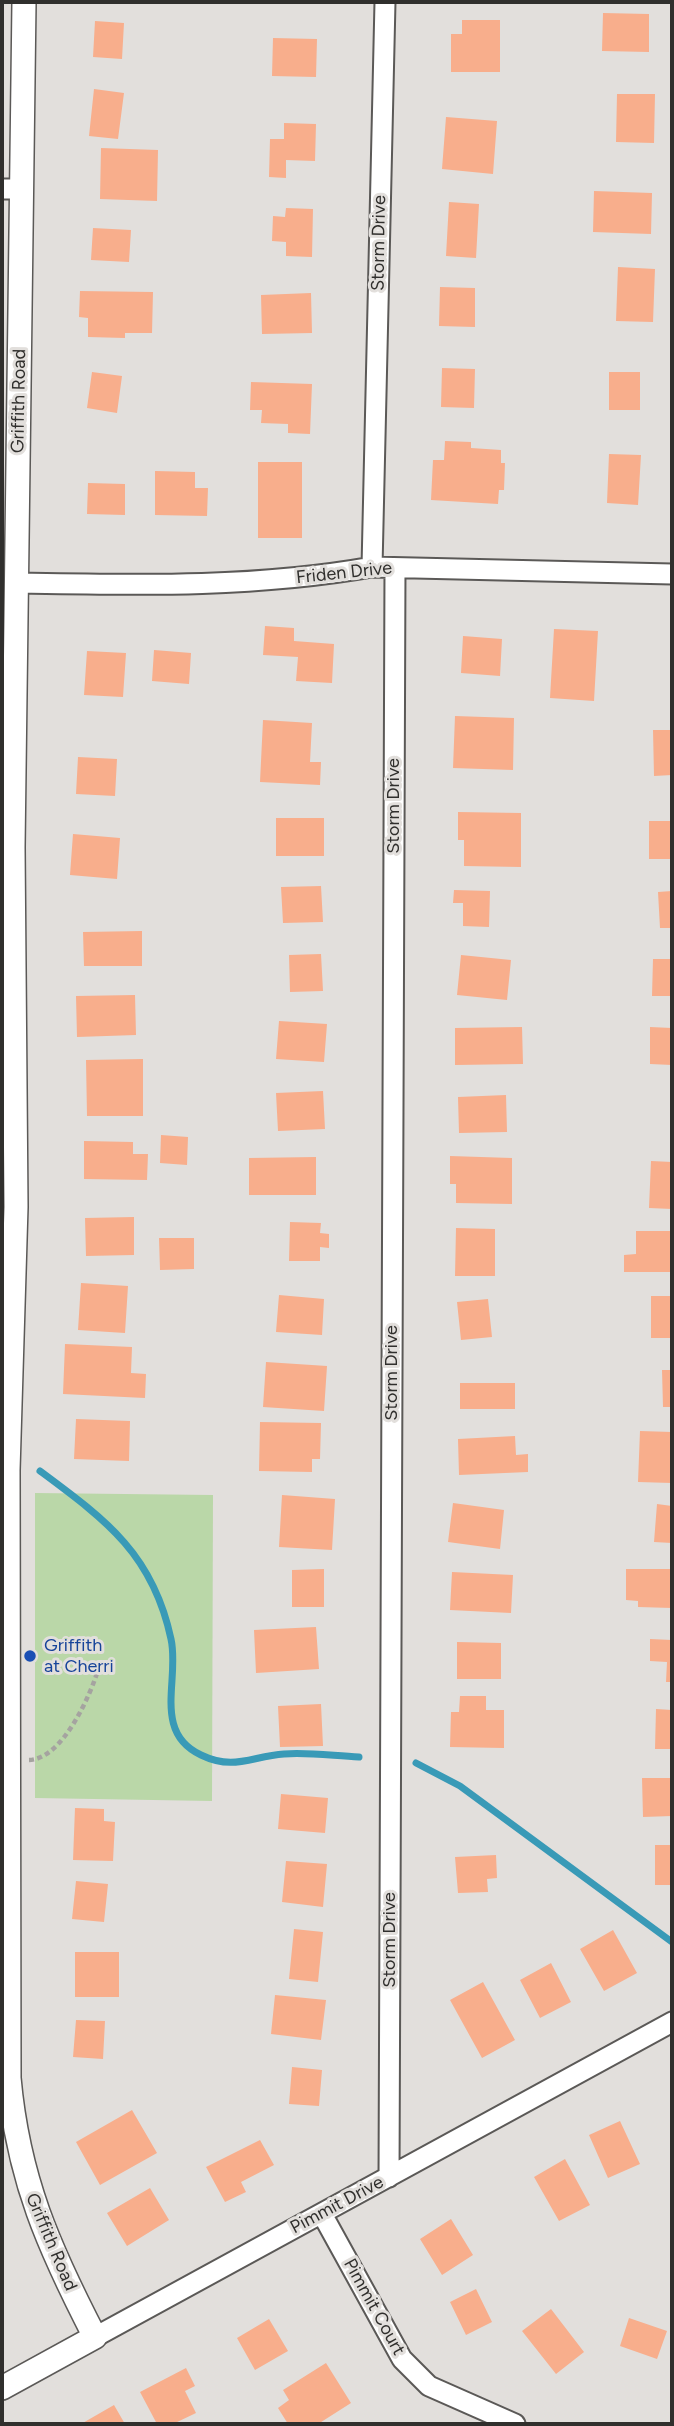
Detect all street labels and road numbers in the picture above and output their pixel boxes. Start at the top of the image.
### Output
street label: Storm Drive [367,195,391,291]
street label: Griffith Road [7,349,31,453]
street label: Friden Drive [295,557,393,589]
street label: Storm Drive [383,758,405,854]
street label: Storm Drive [381,1325,403,1421]
street label: Storm Drive [379,1892,401,1988]
street label: Pimmit Drive [287,2171,387,2239]
street label: Griffith Road [21,2190,81,2294]
street label: Pimmit Court [339,2255,409,2359]

